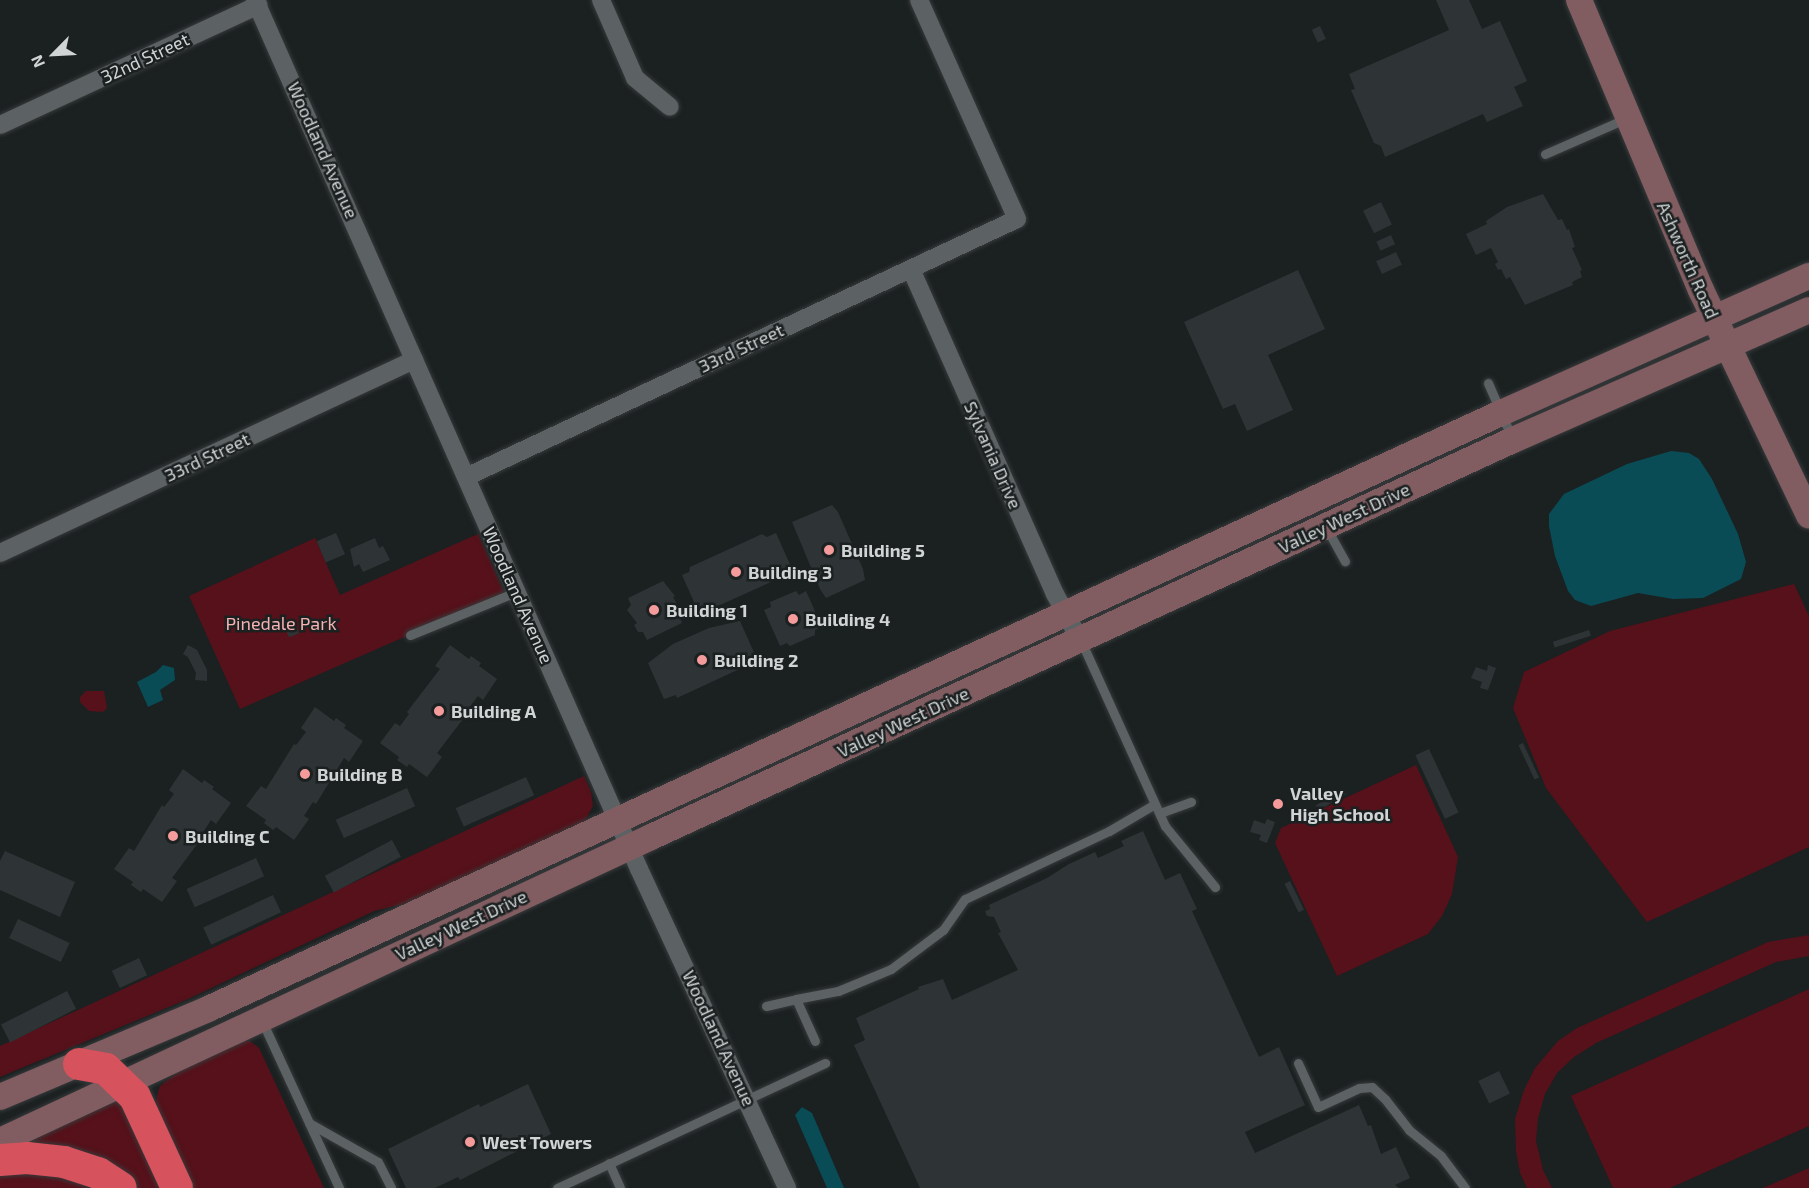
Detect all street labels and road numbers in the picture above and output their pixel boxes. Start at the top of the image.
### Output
street label: 32nd Street [97,28,193,88]
street label: Woodland Avenue [283,78,363,222]
street label: Ashworth Road [1653,198,1723,322]
street label: 33rd Street [695,319,787,377]
street label: Sylvania Drive [960,398,1026,512]
street label: 33rd Street [161,428,253,486]
street label: Valley West Drive [1274,478,1414,558]
street label: Woodland Avenue [478,523,558,667]
street label: Valley West Drive [833,682,973,762]
street label: Valley West Drive [391,885,531,965]
street label: Woodland Avenue [678,966,760,1110]

